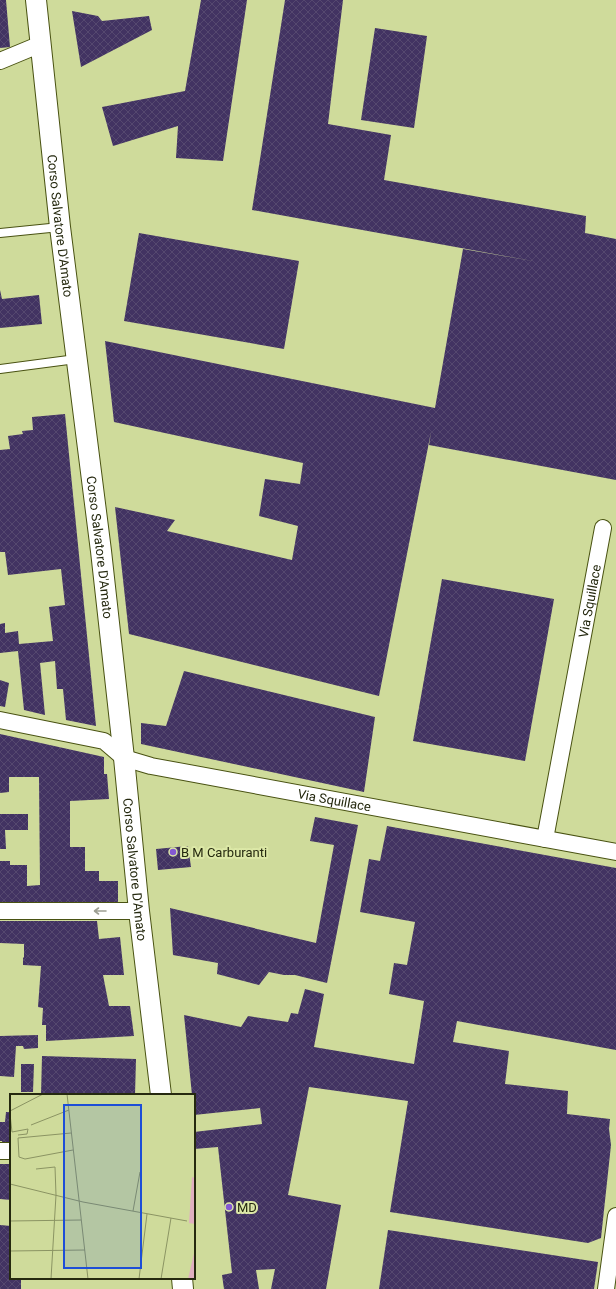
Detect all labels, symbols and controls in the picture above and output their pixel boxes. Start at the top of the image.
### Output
street label: Corso Salvatore D'Amato [45,154,76,298]
street label: Corso Salvatore D'Amato [84,475,116,619]
street label: Via Squillace [575,563,604,639]
street label: Via Squillace [296,786,372,814]
street label: Corso Salvatore D'Amato [120,797,150,942]
place label: B M Carburanti [181,845,267,860]
marker: B M Carburanti [168,847,178,857]
one-way arrow [94,907,107,915]
inset map [10,1094,195,1279]
place label: MD [237,1200,257,1215]
marker: MD [224,1202,234,1212]

